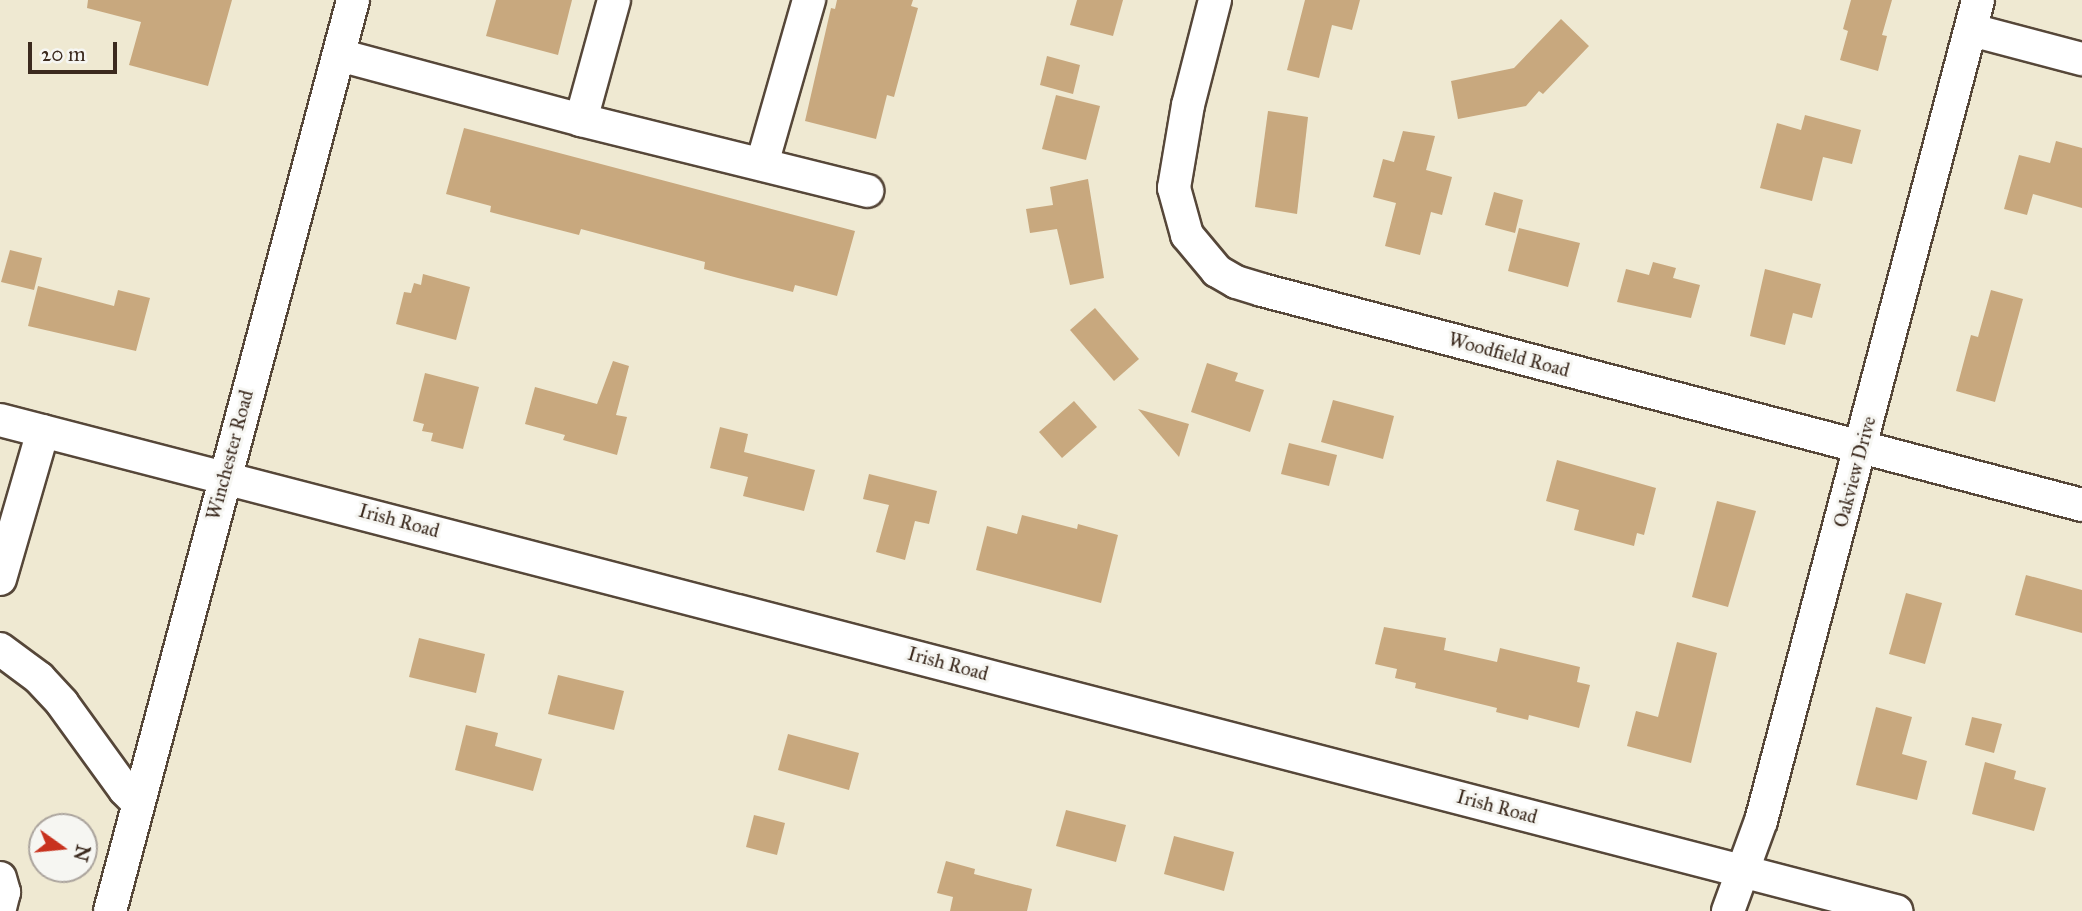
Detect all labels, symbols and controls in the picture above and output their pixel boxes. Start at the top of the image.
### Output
scale bar [32,28,121,72]
text: 20 m [41,41,86,67]
street label: Woodfield Road [1446,328,1572,382]
street label: Winchester Road [202,388,258,522]
street label: Oakview Drive [1829,414,1881,530]
street label: Irish Road [356,499,442,543]
street label: Irish Road [905,642,991,686]
street label: Irish Road [1454,785,1540,829]
north arrow [28,813,98,883]
text: N [69,842,95,864]

